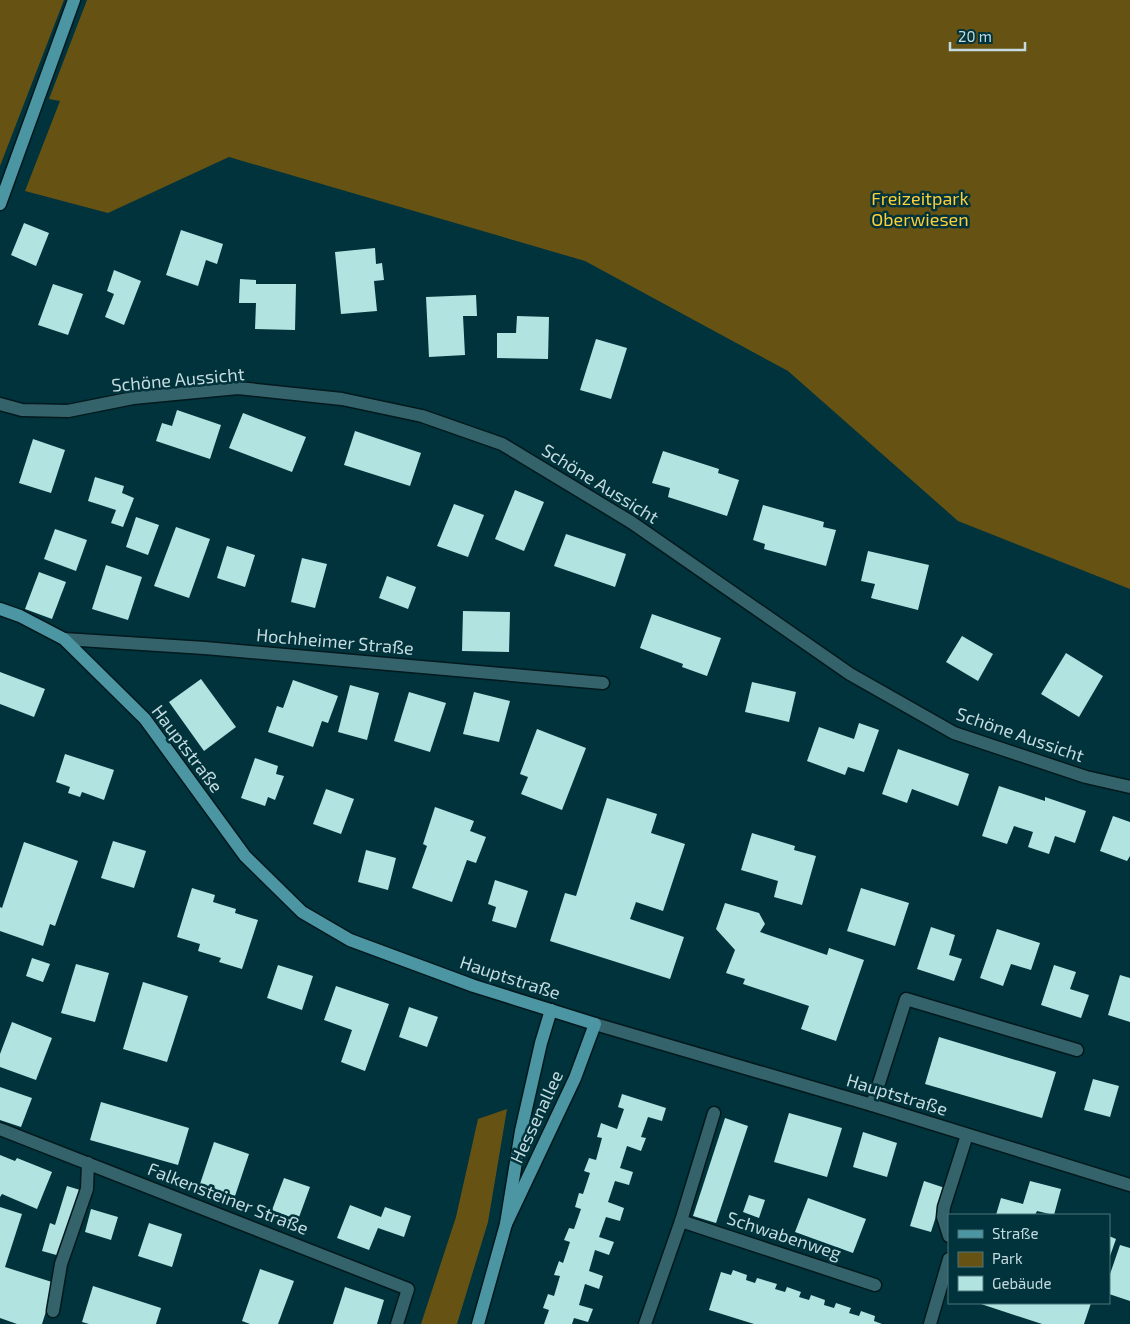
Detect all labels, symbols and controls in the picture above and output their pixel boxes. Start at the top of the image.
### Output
scale bar [950,20,1025,52]
text: 20 m [958,27,992,45]
park label: Freizeitpark Oberwiesen [871,187,969,230]
street label: Schöne Aussicht [110,362,246,396]
street label: Schöne Aussicht [538,438,663,528]
street label: Hochheimer Straße [255,623,415,659]
street label: Hauptstraße [148,700,228,797]
street label: Schöne Aussicht [954,702,1087,766]
street label: Hauptstraße [457,950,563,1004]
street label: Hessenallee [505,1067,567,1167]
street label: Hauptstraße [844,1068,950,1120]
street label: Falkensteiner Straße [145,1157,312,1239]
street label: Schwabenweg [724,1206,844,1264]
legend [948,1214,1110,1304]
text: Straße [992,1224,1038,1242]
text: Park [992,1249,1023,1267]
text: Gebäude [992,1274,1051,1292]

